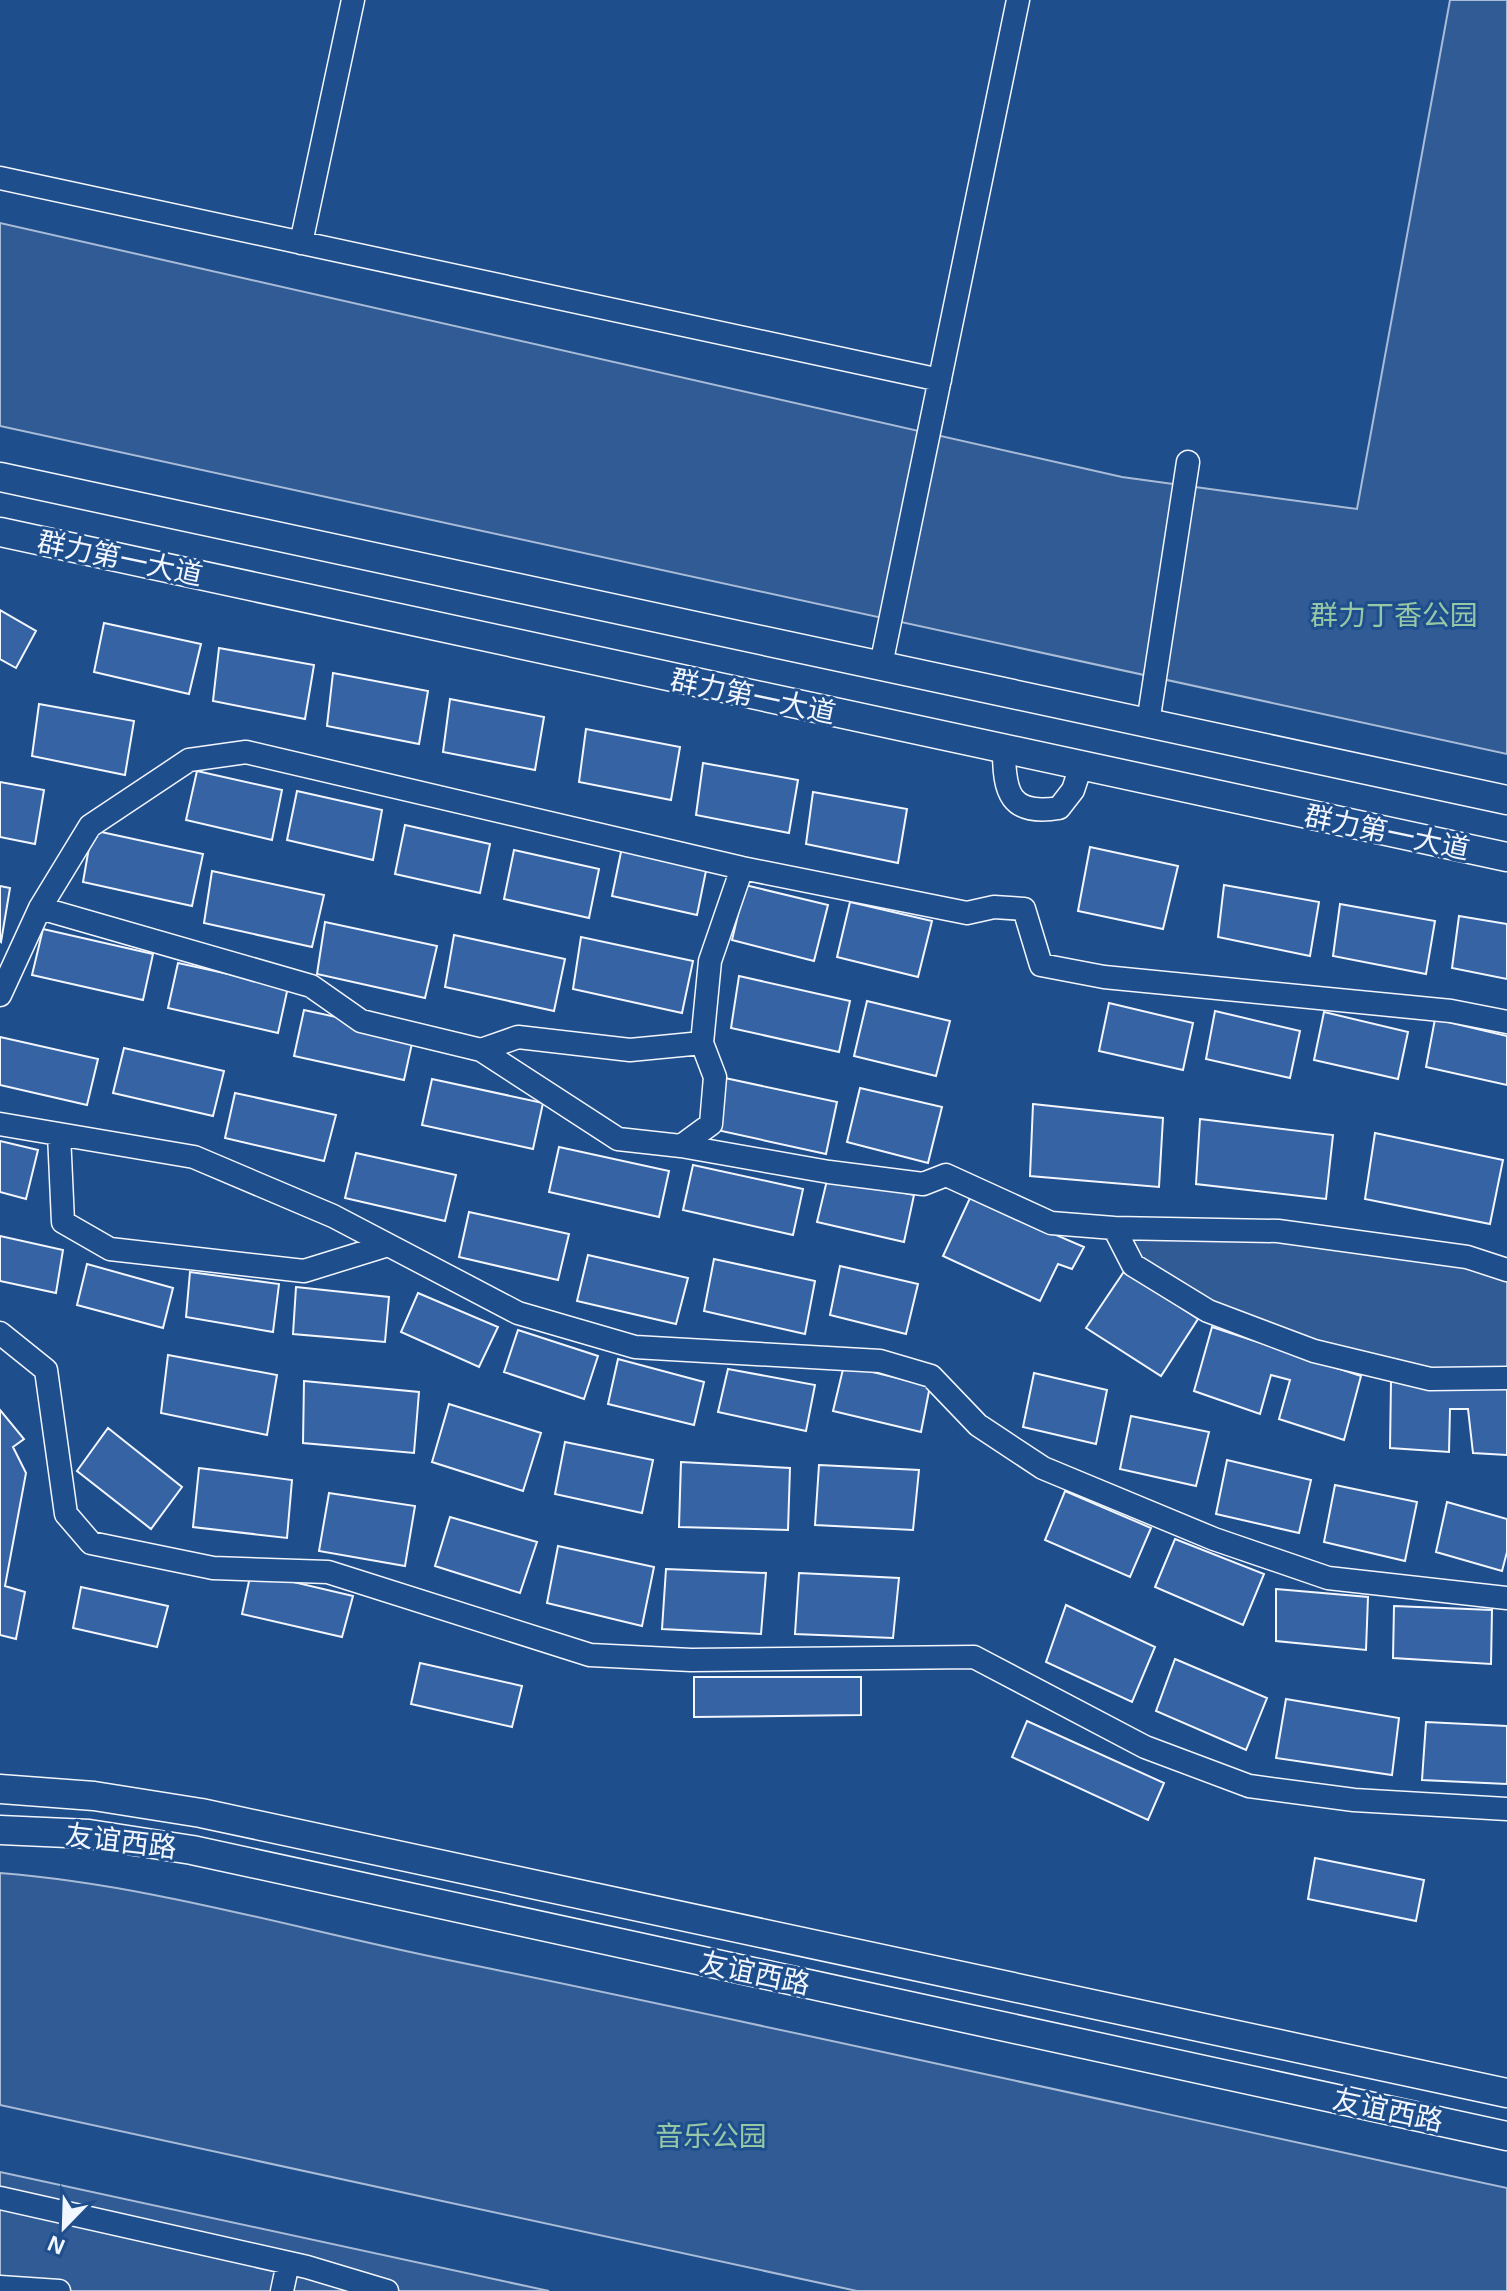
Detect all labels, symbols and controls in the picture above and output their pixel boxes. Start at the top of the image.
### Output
street label: 群力第一大道 [35,526,205,591]
park label: 群力丁香公园 [1310,600,1478,631]
street label: 群力第一大道 [668,664,838,729]
street label: 群力第一大道 [1302,800,1472,865]
street label: 友谊西路 [63,1819,178,1864]
street label: 友谊西路 [697,1947,813,2000]
street label: 友谊西路 [1330,2084,1446,2137]
park label: 音乐公园 [655,2121,767,2152]
north arrow [24,2187,104,2267]
text: N [44,2230,69,2260]

